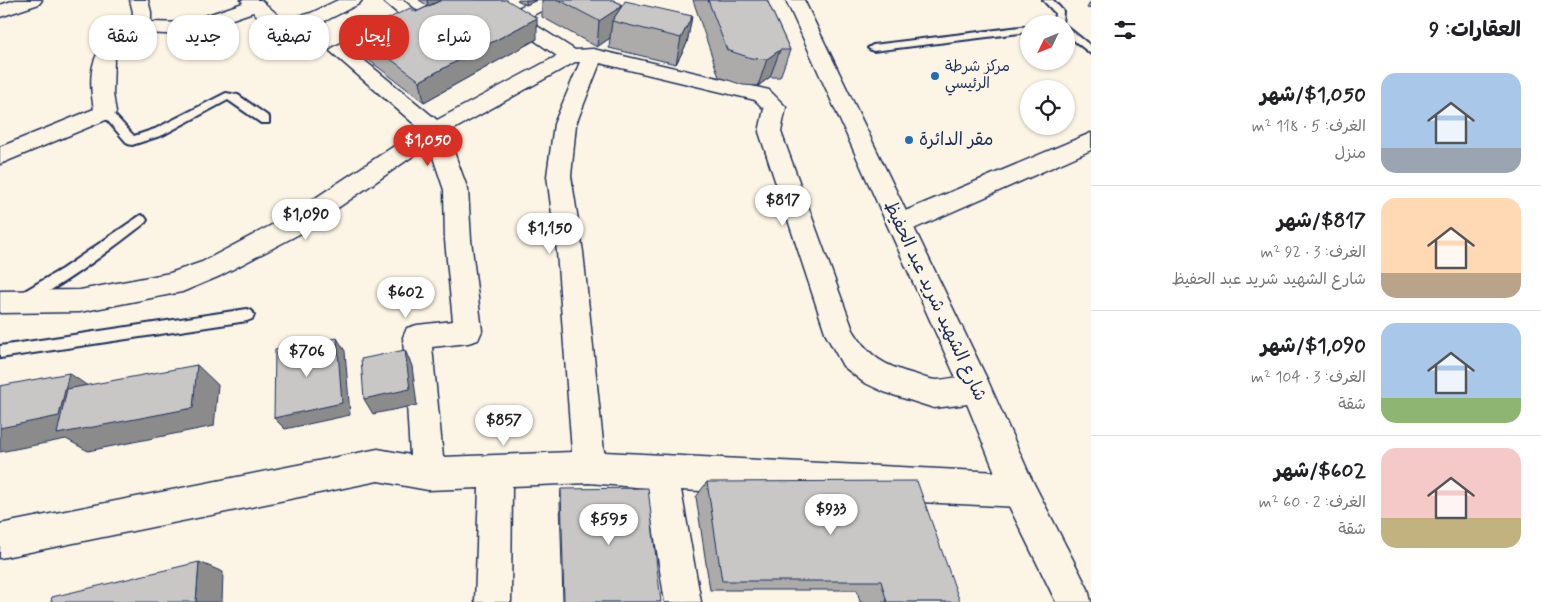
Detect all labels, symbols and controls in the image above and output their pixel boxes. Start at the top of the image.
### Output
chip: شقة [89,15,157,60]
chip: جديد [167,15,239,60]
chip: تصفية [249,15,329,60]
chip: إيجار [339,15,409,60]
chip: شراء [419,15,490,60]
north arrow [1020,15,1075,70]
map controls [1020,15,1075,135]
icon: filters [1111,16,1139,44]
text: العقارات: 9 [1429,16,1521,44]
place label: مركز شرطة الرئيسي [945,57,1010,96]
marker: مركز شرطة الرئيسي [929,70,941,82]
button: locate [1020,80,1075,135]
text: $1,050/شهر [1260,81,1366,109]
icon: home [1421,93,1481,153]
text: الغرف: 5 · 118 m² [1252,116,1366,137]
pin: $1,050 [387,124,469,167]
place label: مقر الدائرة [919,128,994,152]
text: $1,050 [404,130,452,151]
marker: مقر الدائرة [903,134,915,146]
text: منزل [1334,143,1366,164]
pin: $817 [753,184,813,227]
text: $817 [766,190,800,211]
street label: شارع الشهيد شريد عبد الحفيظ [878,197,992,405]
pin: $1,090 [265,198,347,241]
text: $1,090 [283,204,329,225]
text: $817/شهر [1277,207,1366,235]
pin: $1,150 [509,212,591,255]
text: $1,150 [528,218,572,239]
icon: home [1421,218,1481,278]
text: الغرف: 3 · 92 m² [1260,242,1366,263]
text: شارع الشهيد شريد عبد الحفيظ [1172,269,1366,290]
pin: $602 [376,276,436,319]
text: $602 [388,282,424,303]
text: $1,090/شهر [1261,332,1366,360]
pin: $706 [277,336,337,378]
text: $706 [289,341,325,362]
icon: home [1421,343,1481,403]
text: الغرف: 3 · 104 m² [1251,367,1366,388]
text: شقة [1338,394,1366,415]
pin: $857 [474,404,534,447]
text: $857 [486,410,522,431]
text: $602/شهر [1274,457,1366,485]
icon: home [1421,468,1481,528]
text: الغرف: 2 · 60 m² [1259,492,1366,513]
pin: $933 [801,494,861,536]
text: $933 [816,499,846,520]
pin: $595 [579,504,639,546]
text: $595 [590,509,628,530]
text: شقة [1338,519,1366,540]

